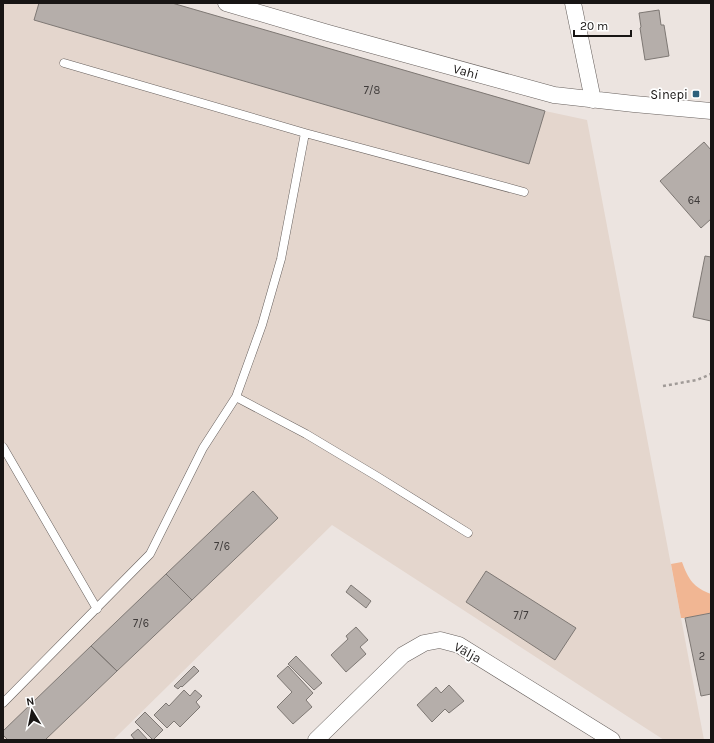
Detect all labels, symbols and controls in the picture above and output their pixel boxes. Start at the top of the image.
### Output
scale bar [574,12,631,38]
text: 20 m [580,19,608,33]
street label: Vahi [451,61,480,82]
house number: 7/8 [364,84,381,97]
place label: Sinepi [650,87,688,102]
marker: Sinepi [691,89,701,99]
house number: 64 [688,194,700,207]
house number: 7/6 [214,540,230,553]
house number: 7/7 [513,609,529,622]
house number: 7/6 [133,617,149,630]
street label: Välja [451,639,484,666]
house number: 2 [699,650,705,663]
north arrow [12,691,52,731]
text: N [25,695,35,709]

